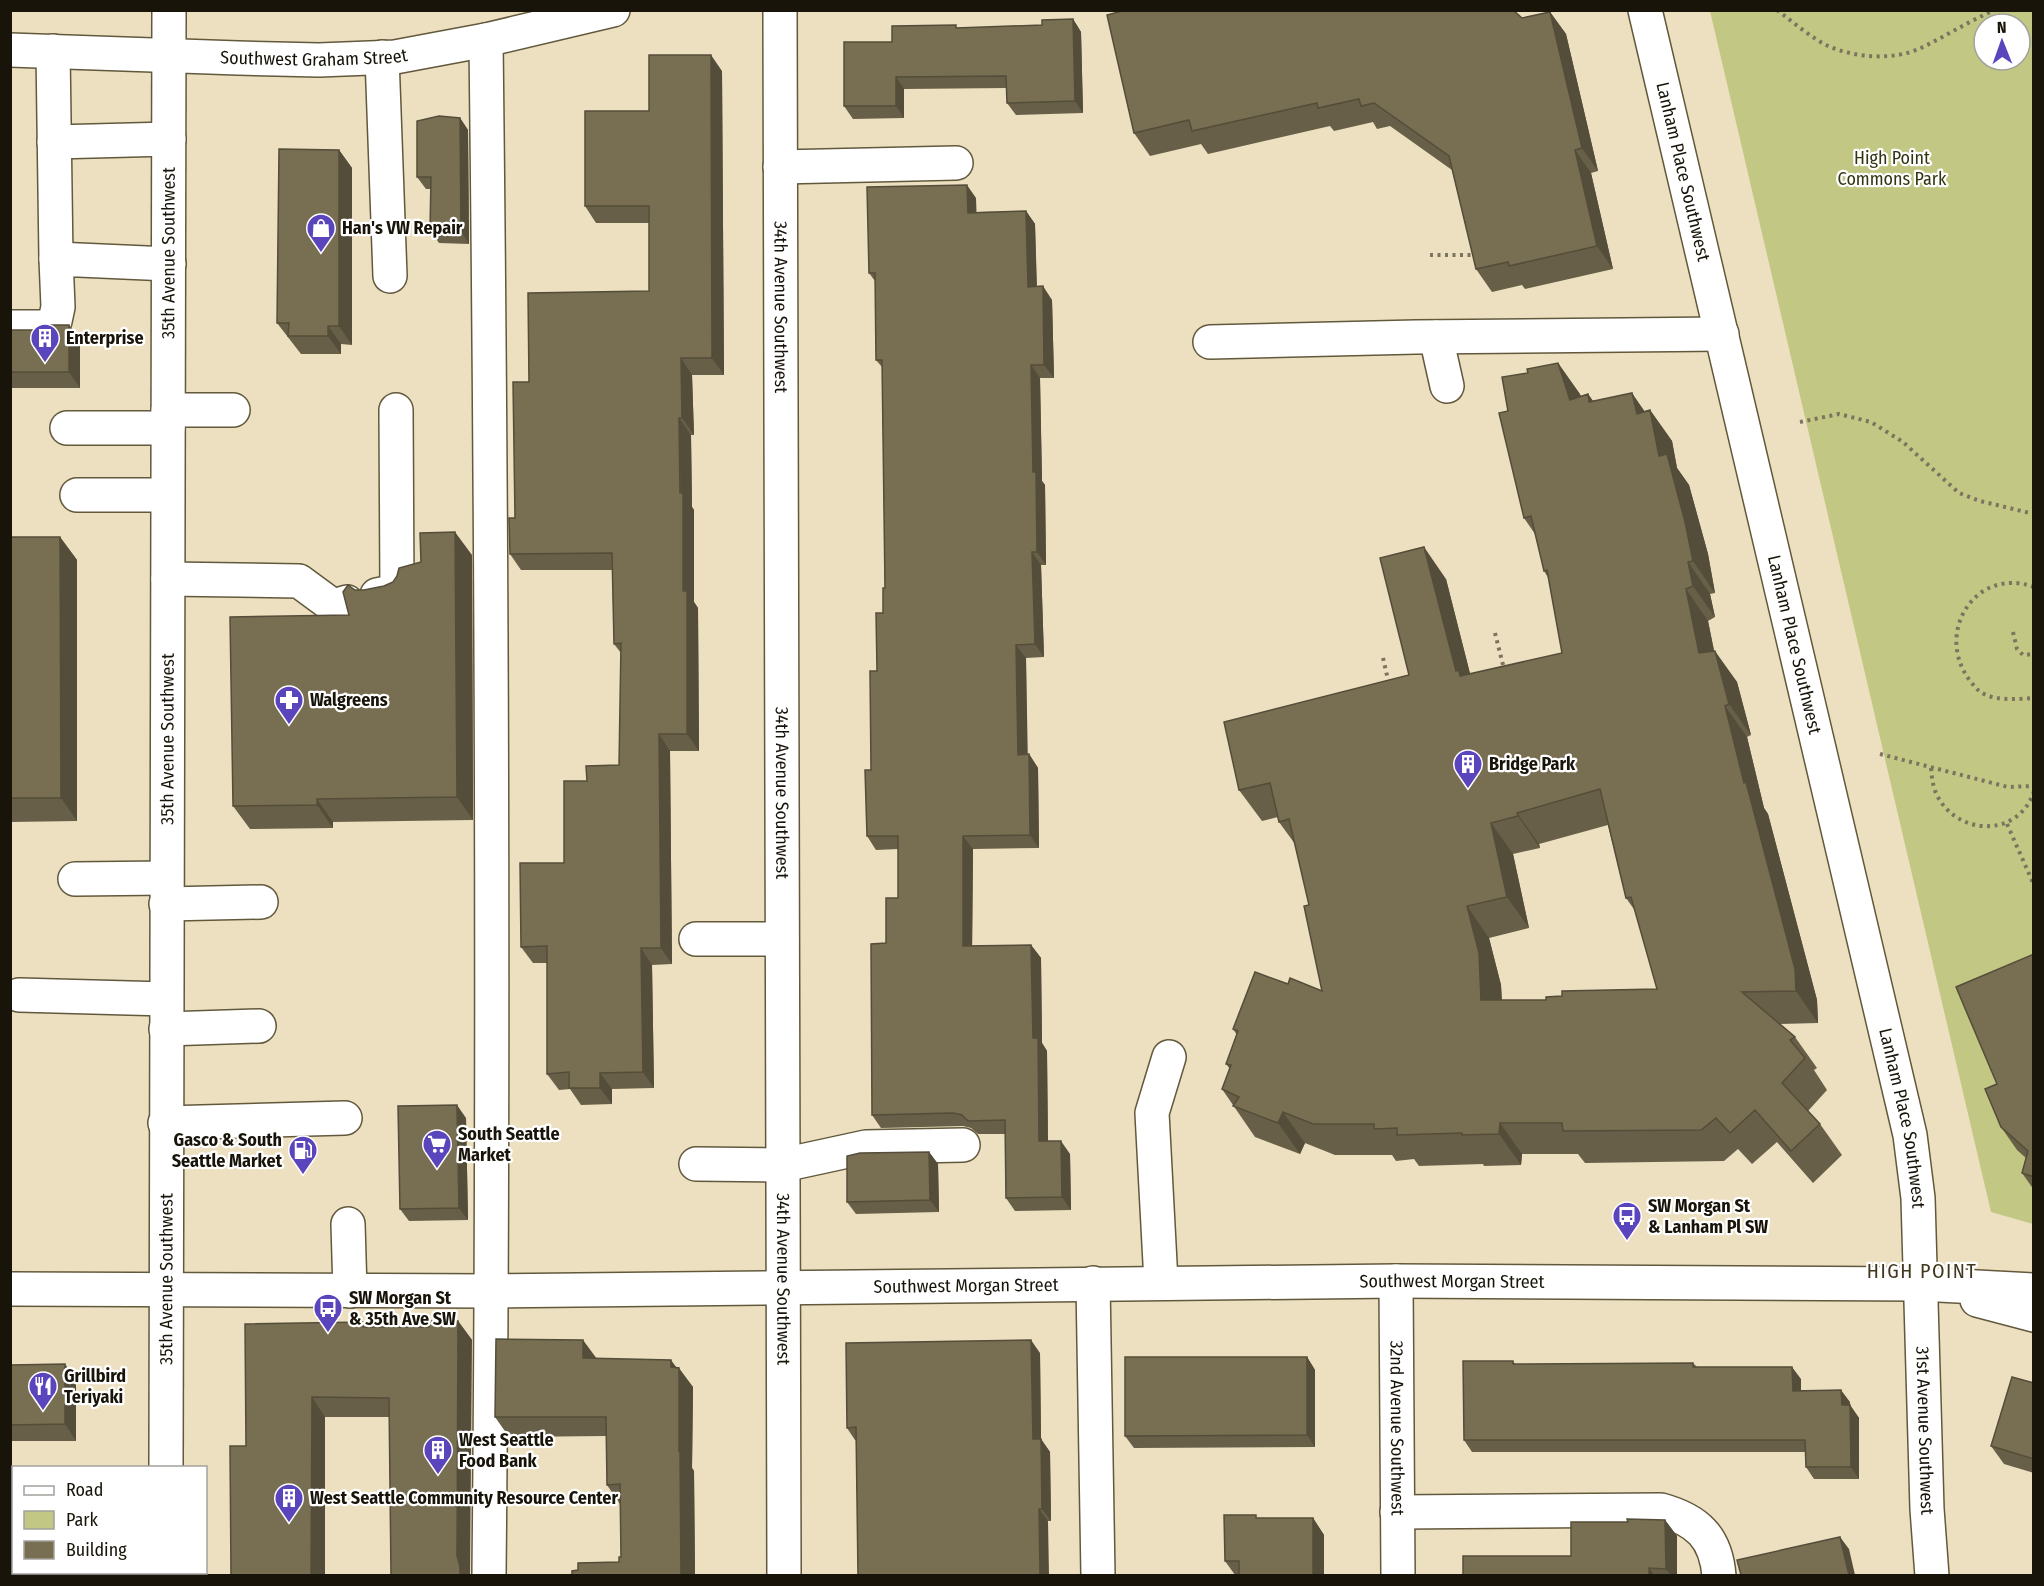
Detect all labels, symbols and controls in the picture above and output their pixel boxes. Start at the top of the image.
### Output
north arrow [1972,12,2032,72]
text: N [1997,18,2007,37]
street label: Southwest Graham Street [220,44,409,71]
street label: Lanham Place Southwest [1651,80,1715,263]
park label: High Point Commons Park [1838,147,1947,190]
street label: 35th Avenue Southwest [157,167,180,339]
shop icon: Han's VW Repair [305,212,337,254]
place label: Han's VW Repair [342,217,463,239]
street label: 34th Avenue Southwest [770,221,792,393]
building icon: Enterprise [29,322,61,364]
place label: Enterprise [66,327,144,349]
street label: Lanham Place Southwest [1763,553,1826,736]
street label: 35th Avenue Southwest [156,653,179,825]
pharmacy icon: Walgreens [273,684,305,726]
place label: Walgreens [310,689,388,711]
street label: 34th Avenue Southwest [771,707,793,879]
building icon: Bridge Park [1452,748,1484,790]
place label: Bridge Park [1489,753,1576,775]
street label: Lanham Place Southwest [1874,1026,1929,1209]
place label: South Seattle Market [458,1123,560,1166]
supermarket icon: South Seattle Market [421,1128,453,1170]
place label: Gasco & South Seattle Market [172,1129,283,1172]
fuel station icon: Gasco & South Seattle Market [287,1134,319,1176]
street label: 35th Avenue Southwest [155,1193,178,1365]
street label: 34th Avenue Southwest [772,1193,794,1365]
place label: SW Morgan St & Lanham Pl SW [1648,1195,1768,1238]
bus stop icon: SW Morgan St & Lanham Pl SW [1611,1200,1643,1242]
district label: HIGH POINT [1867,1259,1977,1283]
street label: Southwest Morgan Street [1359,1270,1545,1293]
street label: Southwest Morgan Street [873,1274,1059,1298]
place label: SW Morgan St & 35th Ave SW [349,1287,456,1330]
bus stop icon: SW Morgan St & 35th Ave SW [312,1292,344,1334]
street label: 32nd Avenue Southwest [1385,1340,1409,1516]
street label: 31st Avenue Southwest [1911,1346,1938,1516]
place label: Grillbird Teriyaki [64,1365,126,1408]
restaurant icon: Grillbird Teriyaki [27,1370,59,1412]
place label: West Seattle Food Bank [459,1429,554,1472]
building icon: West Seattle Food Bank [422,1434,454,1476]
legend [12,1466,207,1574]
text: Road [66,1479,103,1501]
building icon: West Seattle Community Resource Center [273,1482,305,1524]
place label: West Seattle Community Resource Center [310,1487,618,1509]
text: Park [66,1509,99,1531]
text: Building [66,1539,127,1561]

